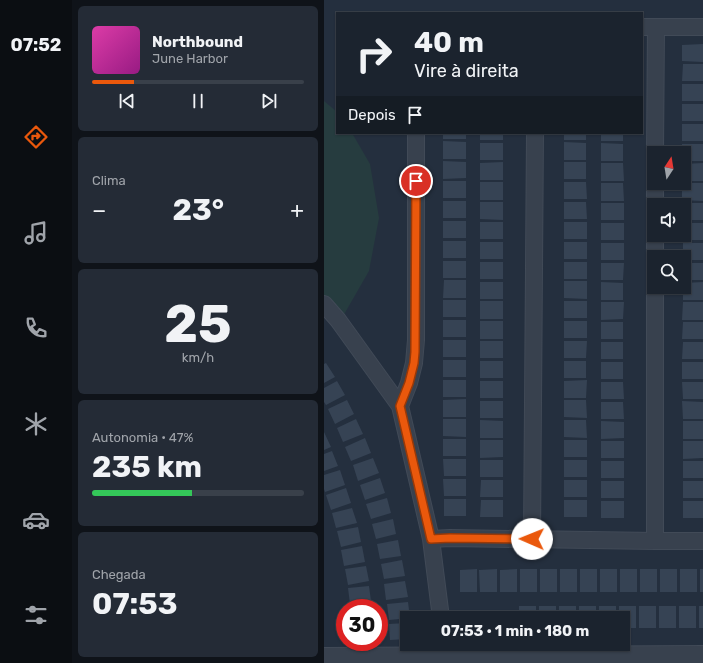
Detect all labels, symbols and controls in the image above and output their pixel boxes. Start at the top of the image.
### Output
text: 40 m [414,26,484,59]
icon: right [348,28,400,80]
text: Northbound [152,33,243,51]
text: 07:52 [10,34,62,56]
text: June Harbor [152,51,228,66]
text: Vire à direita [414,60,519,82]
icon: previous [116,90,138,112]
icon: pause [187,90,209,112]
icon: next [258,90,280,112]
icon: arrive [404,104,426,126]
text: Depois [348,106,396,124]
icon: directions [22,123,50,151]
north arrow [647,146,691,190]
map controls [647,146,691,294]
pin [399,164,433,198]
icon: arrive [405,170,427,192]
text: Clima [92,173,126,188]
text: 23° [172,192,224,228]
text: − [92,197,106,224]
text: + [290,197,304,224]
button: sound [647,198,691,242]
icon: music [22,219,50,247]
button: search [647,250,691,294]
text: 25 [164,293,232,355]
icon: phone [22,314,50,342]
text: km/h [182,350,214,365]
icon: climate [22,410,50,438]
text: Autonomia · 47% [92,430,193,445]
text: 235 km [92,449,202,485]
icon: car [22,506,50,534]
position arrow [511,518,553,560]
text: Chegada [92,567,146,582]
text: 07:53 [92,586,178,622]
speed limit sign: 30 [336,599,388,651]
icon: filters [22,601,50,629]
text: 07:53 · 1 min · 180 m [441,622,589,640]

